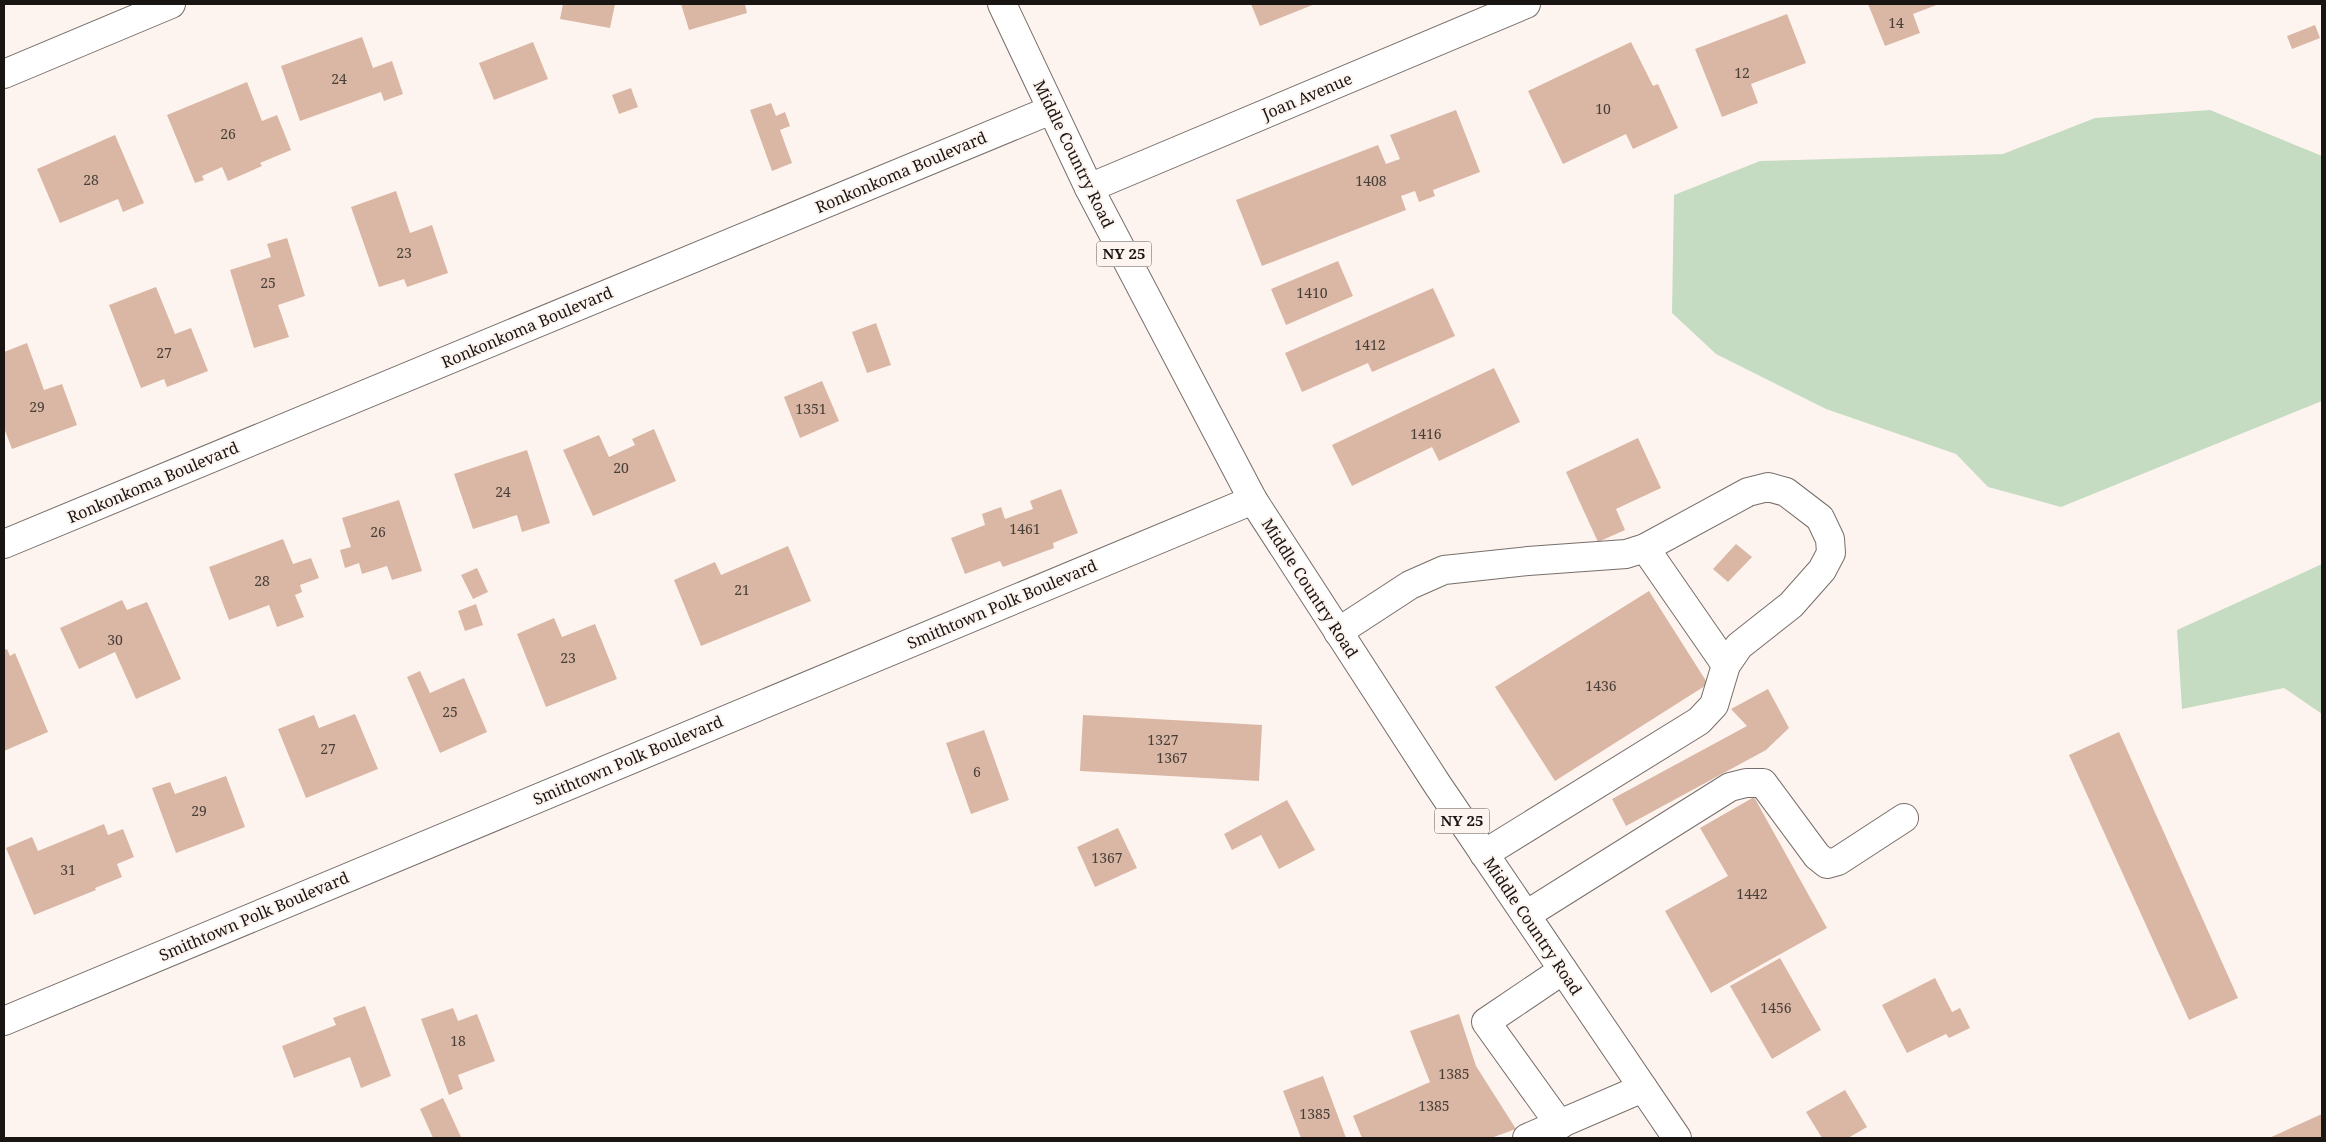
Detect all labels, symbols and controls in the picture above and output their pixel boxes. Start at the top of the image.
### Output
house number: 14 [1888,13,1904,32]
house number: 12 [1734,63,1750,82]
street label: Joan Avenue [1258,67,1355,125]
house number: 24 [331,69,347,88]
street label: Middle Country Road [1029,76,1119,232]
house number: 10 [1595,99,1611,118]
house number: 26 [220,124,236,143]
street label: Ronkonkoma Boulevard [812,126,990,218]
house number: 28 [83,170,99,189]
house number: 1408 [1355,171,1387,190]
road number: NY 25 [1096,242,1152,266]
house number: 23 [396,243,412,262]
house number: 25 [260,273,276,292]
street label: Ronkonkoma Boulevard [438,281,616,373]
house number: 1410 [1296,283,1328,302]
house number: 1412 [1354,335,1386,354]
house number: 27 [156,343,172,362]
house number: 29 [29,397,45,416]
house number: 1351 [795,399,827,418]
house number: 1416 [1410,424,1442,443]
street label: Ronkonkoma Boulevard [64,436,242,528]
house number: 20 [613,458,629,477]
house number: 24 [495,482,511,501]
street label: Middle Country Road [1257,514,1363,662]
house number: 1461 [1009,519,1041,538]
house number: 26 [370,522,386,541]
street label: Smithtown Polk Boulevard [904,554,1100,654]
house number: 28 [254,571,270,590]
house number: 21 [734,580,750,599]
house number: 30 [107,630,123,649]
house number: 23 [560,648,576,667]
house number: 1436 [1585,676,1617,695]
house number: 25 [442,702,458,721]
street label: Smithtown Polk Boulevard [530,710,726,810]
house number: 1327 [1147,730,1179,749]
house number: 27 [320,739,336,758]
house number: 1367 [1156,748,1188,767]
house number: 6 [973,762,981,781]
house number: 29 [191,801,207,820]
road number: NY 25 [1434,808,1490,834]
house number: 1367 [1091,848,1123,867]
street label: Middle Country Road [1479,853,1587,999]
house number: 31 [60,860,76,879]
street label: Smithtown Polk Boulevard [156,866,352,966]
house number: 1442 [1736,884,1768,903]
house number: 1456 [1760,998,1792,1017]
house number: 18 [450,1031,466,1050]
house number: 1385 [1438,1064,1470,1083]
house number: 1385 [1418,1096,1450,1115]
house number: 1385 [1299,1104,1331,1123]

